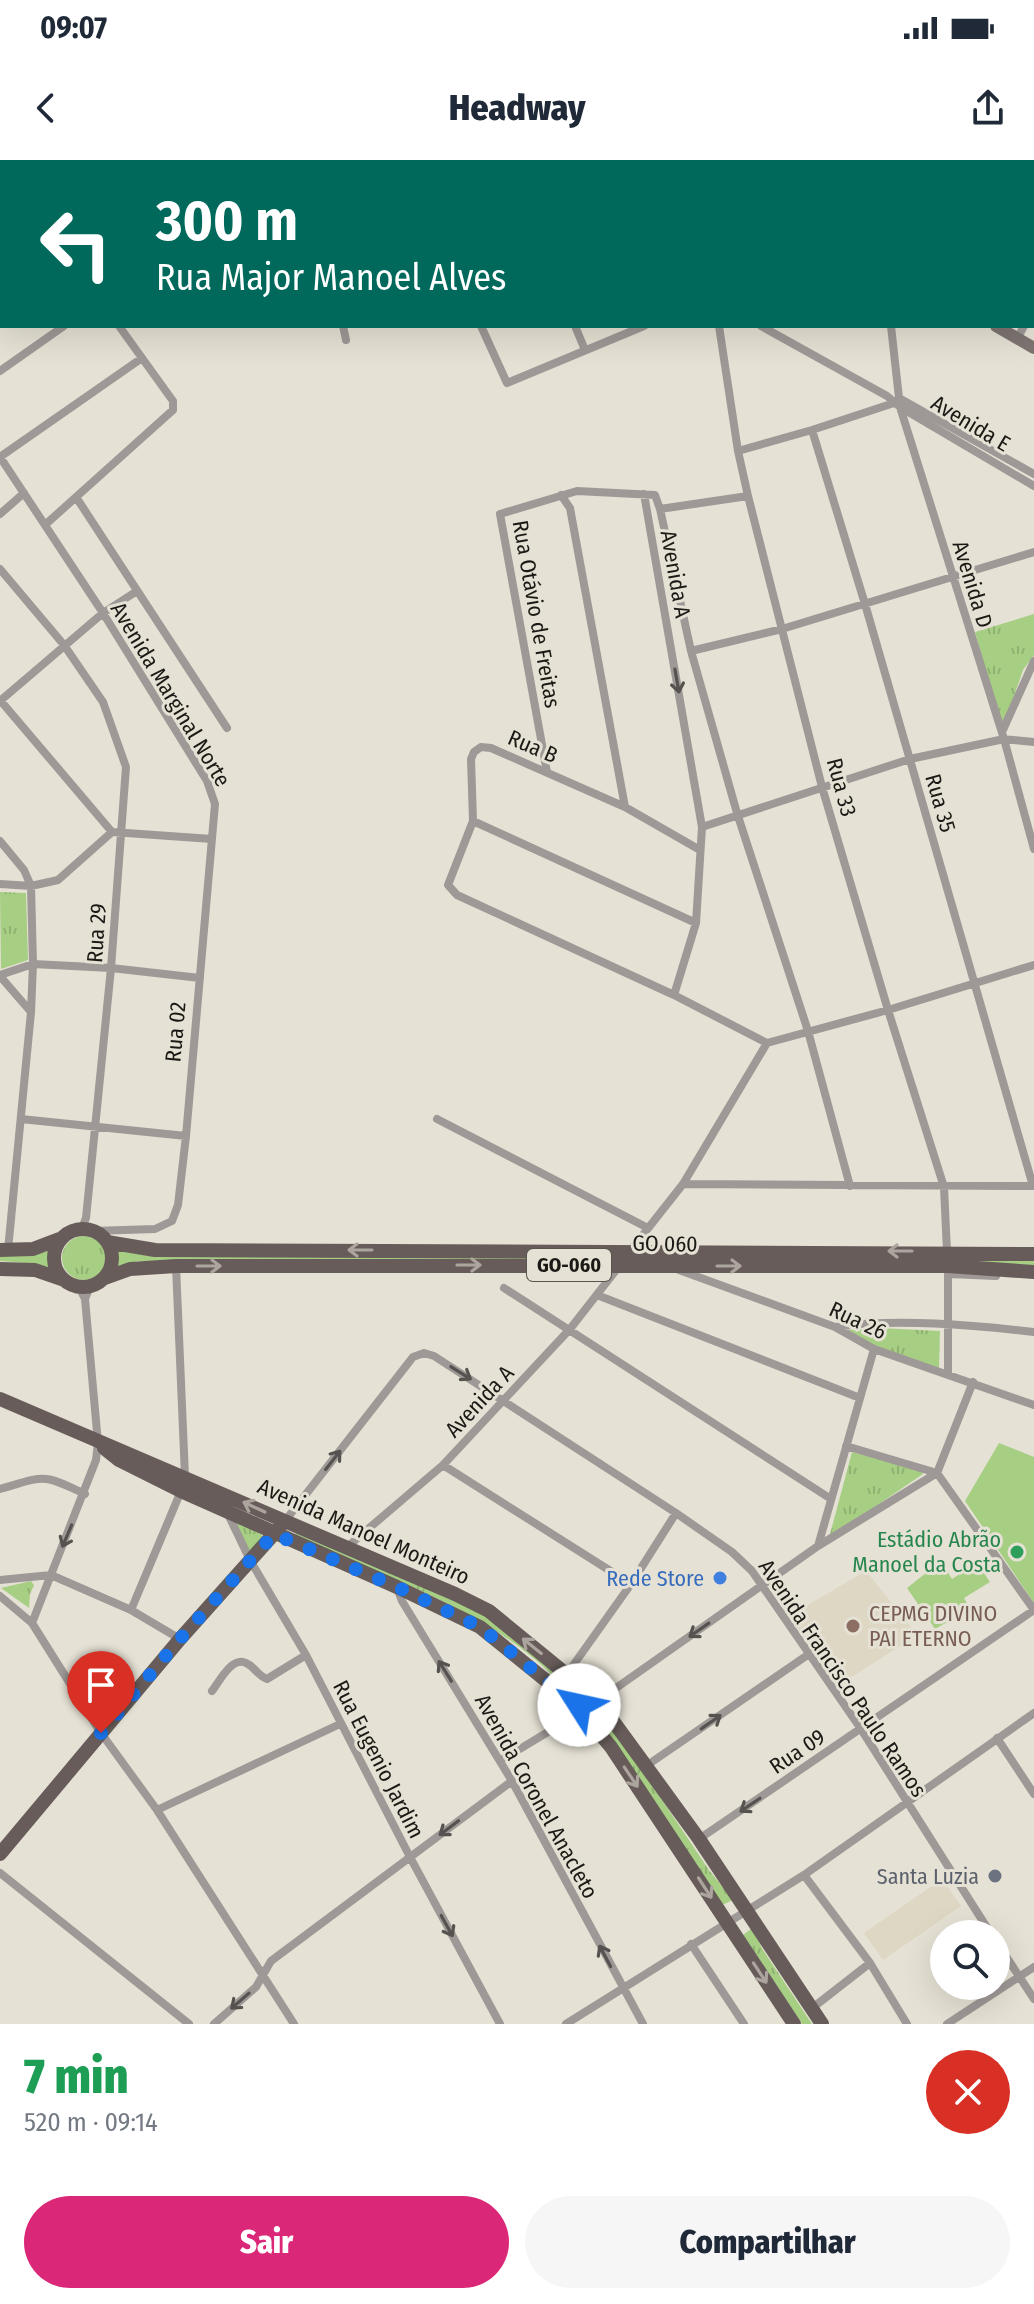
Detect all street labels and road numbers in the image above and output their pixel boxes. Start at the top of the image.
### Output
street label: Avenida E [926,389,1015,457]
street label: Rua Otávio de Freitas [507,518,566,710]
street label: Avenida A [655,528,697,620]
street label: Avenida D [946,537,999,631]
street label: Avenida Marginal Norte [105,597,236,791]
street label: Rua B [504,724,562,769]
street label: Rua 33 [821,755,862,819]
street label: Rua 35 [919,771,962,835]
street label: Rua 29 [81,902,112,964]
street label: Rua 02 [159,1001,192,1063]
street label: GO 060 [632,1229,698,1258]
road number: GO-060 [527,1249,611,1281]
street label: Rua 26 [825,1296,891,1345]
street label: Avenida A [439,1359,520,1443]
street label: Avenida Manoel Monteiro [254,1473,474,1590]
street label: Avenida Francisco Paulo Ramos [753,1554,932,1802]
street label: Rua Eugenio Jardim [327,1676,430,1843]
street label: Avenida Coronel Anacleto [469,1689,604,1903]
street label: Rua 09 [764,1723,830,1780]

